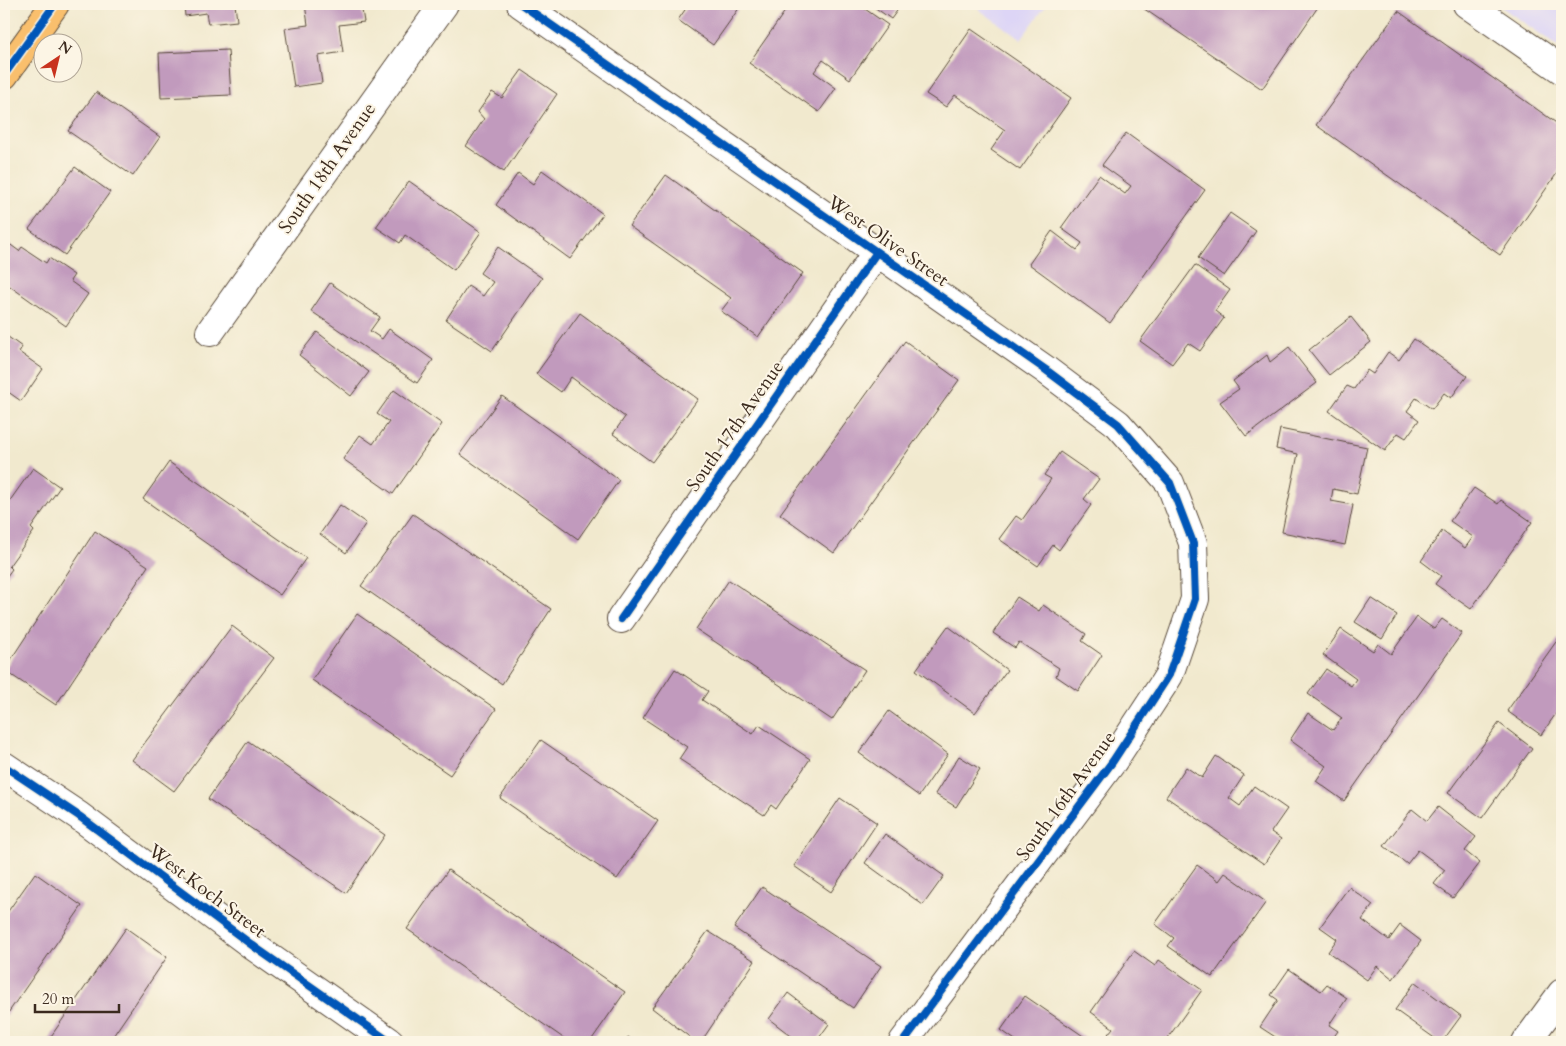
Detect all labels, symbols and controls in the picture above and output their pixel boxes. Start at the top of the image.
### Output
north arrow [32,32,82,82]
text: N [55,36,76,59]
street label: South 18th Avenue [272,97,382,239]
street label: West Olive Street [821,189,954,293]
street label: South 17th Avenue [680,355,790,497]
street label: South 16th Avenue [1010,726,1122,866]
street label: West Koch Street [142,837,271,944]
scale bar [35,981,119,1013]
text: 20 m [42,989,74,1009]

